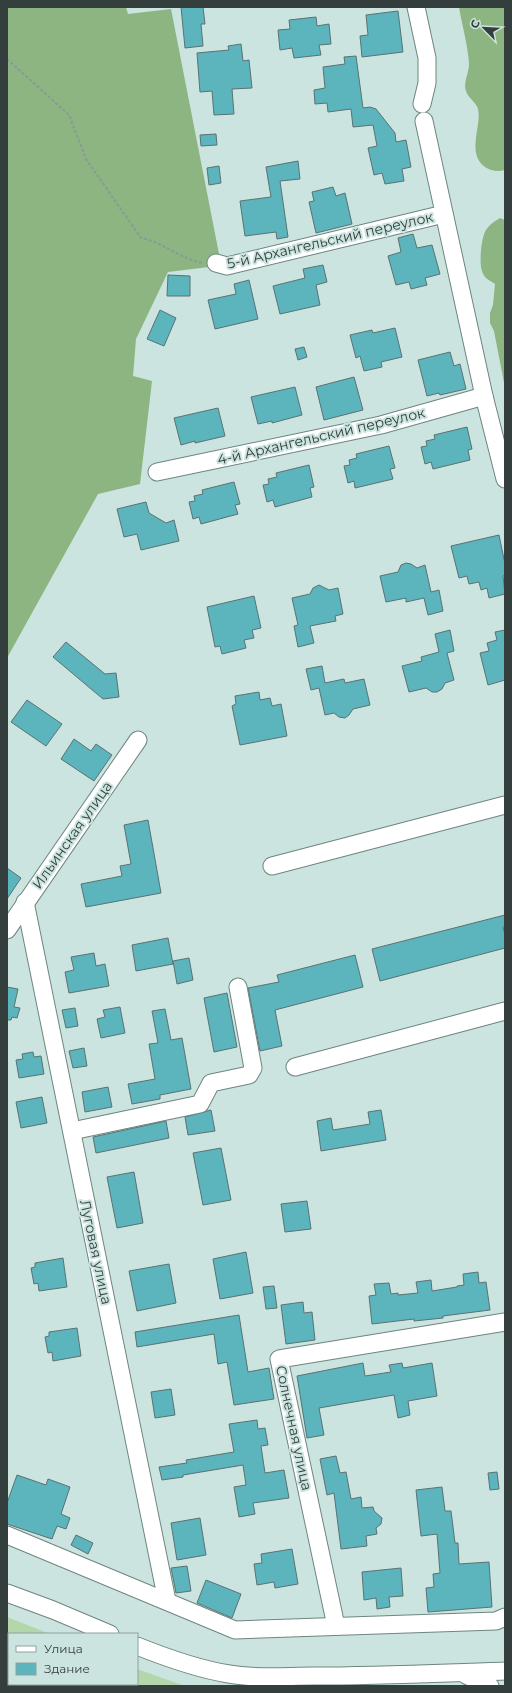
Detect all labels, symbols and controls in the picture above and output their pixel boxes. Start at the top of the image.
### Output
north arrow [464,8,504,48]
text: С [467,17,483,30]
street label: 5-й Архангельский переулок [225,207,435,273]
street label: 4-й Архангельский переулок [215,403,427,469]
street label: Ильинская улица [28,778,116,892]
street label: Луговая улица [76,1198,116,1306]
street label: Солнечная улица [272,1364,316,1492]
legend [8,1633,138,1685]
text: Улица [44,1641,83,1656]
text: Здание [44,1661,90,1676]

